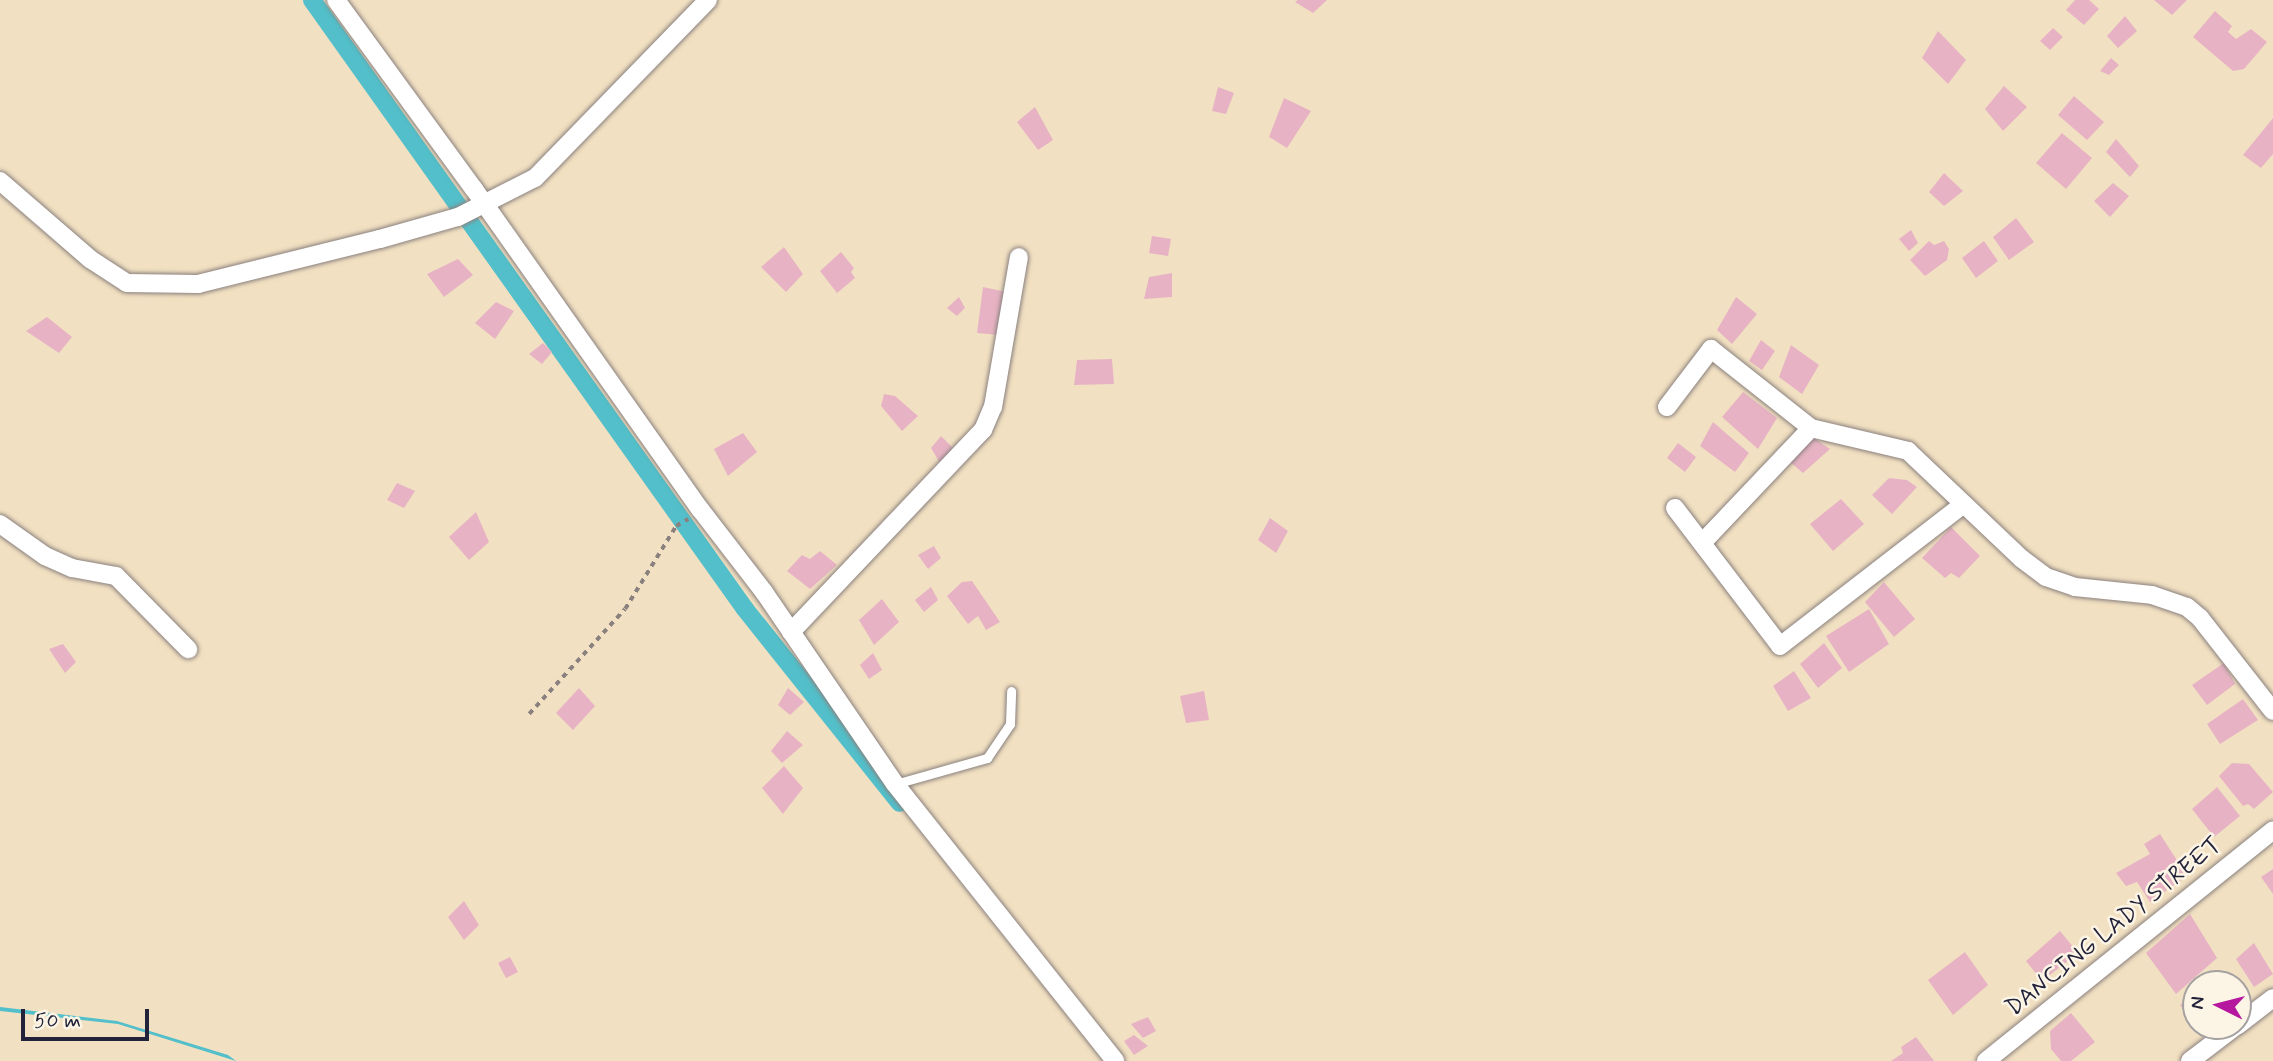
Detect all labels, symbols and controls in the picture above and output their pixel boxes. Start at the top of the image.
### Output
street label: DANCING LADY STREET [1999,830,2229,1024]
north arrow [2182,970,2252,1040]
scale bar [24,995,152,1038]
text: 50 m [34,1007,81,1035]

